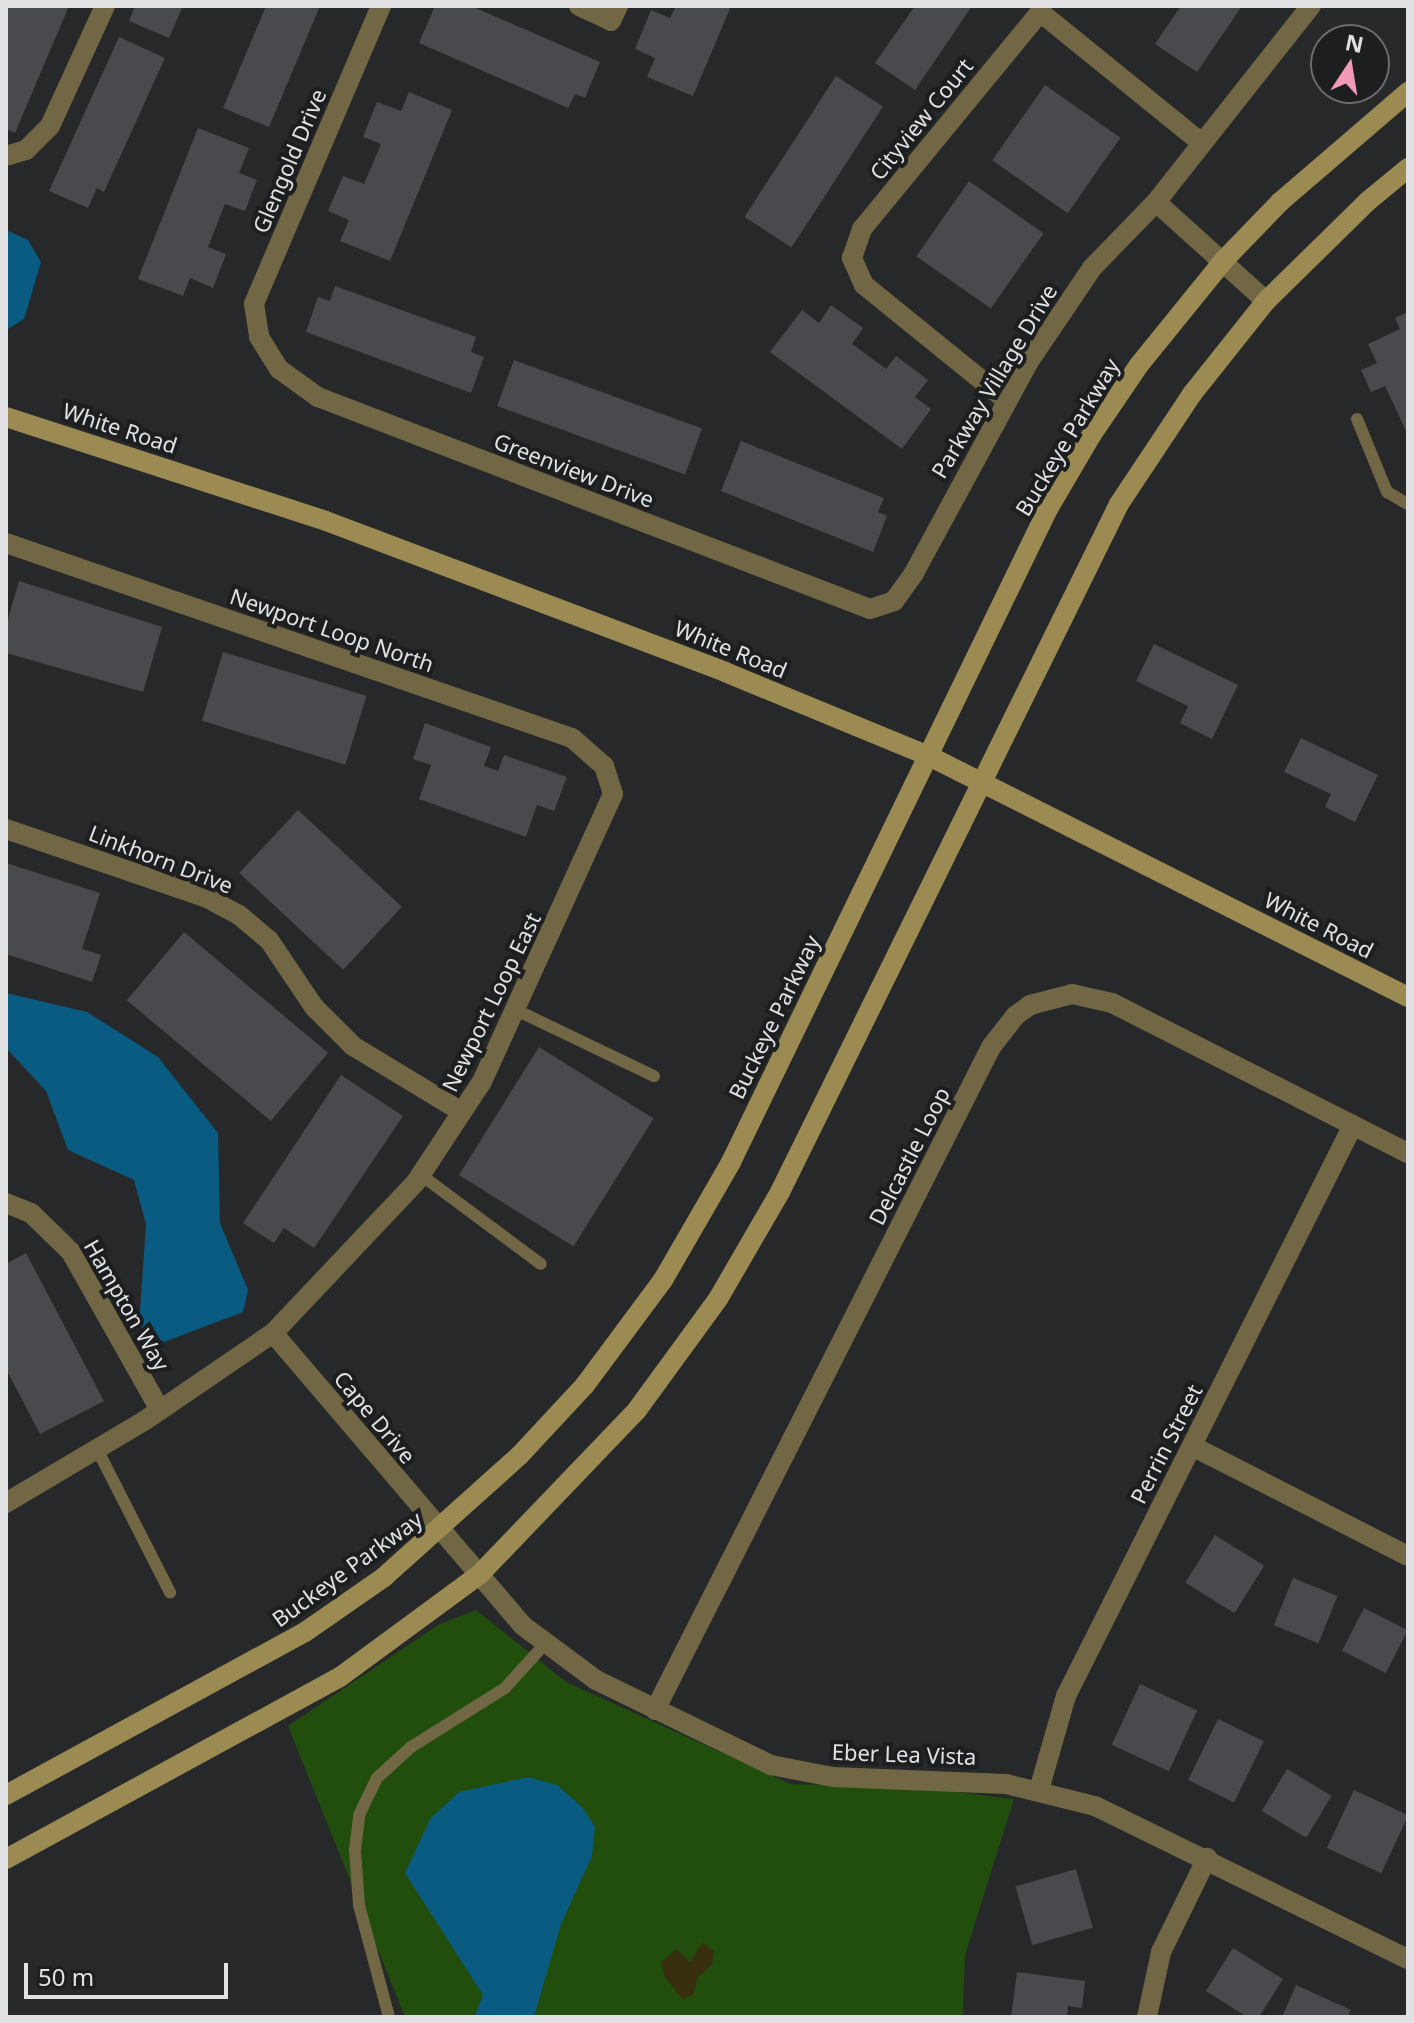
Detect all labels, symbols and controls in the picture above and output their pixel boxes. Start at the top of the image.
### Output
north arrow [1310,24,1390,104]
text: N [1343,26,1366,59]
street label: Cityview Court [864,53,978,185]
street label: Glengold Drive [247,85,331,237]
street label: Parkway Village Drive [926,279,1062,483]
street label: Buckeye Parkway [1010,354,1124,520]
street label: White Road [59,397,181,459]
street label: Greenview Drive [490,427,658,513]
street label: Newport Loop North [227,583,437,677]
street label: White Road [671,615,791,683]
street label: Linkhorn Drive [85,819,237,899]
street label: White Road [1260,886,1378,964]
street label: Newport Loop East [436,908,546,1096]
street label: Buckeye Parkway [723,931,825,1103]
street label: Delcastle Loop [863,1083,955,1229]
street label: Hampton Way [79,1235,175,1375]
street label: Cape Drive [329,1365,421,1469]
street label: Perrin Street [1125,1380,1207,1508]
street label: Buckeye Parkway [267,1506,427,1632]
street label: Eber Lea Vista [831,1738,977,1770]
scale bar [28,1947,232,1997]
text: 50 m [38,1960,94,1993]

